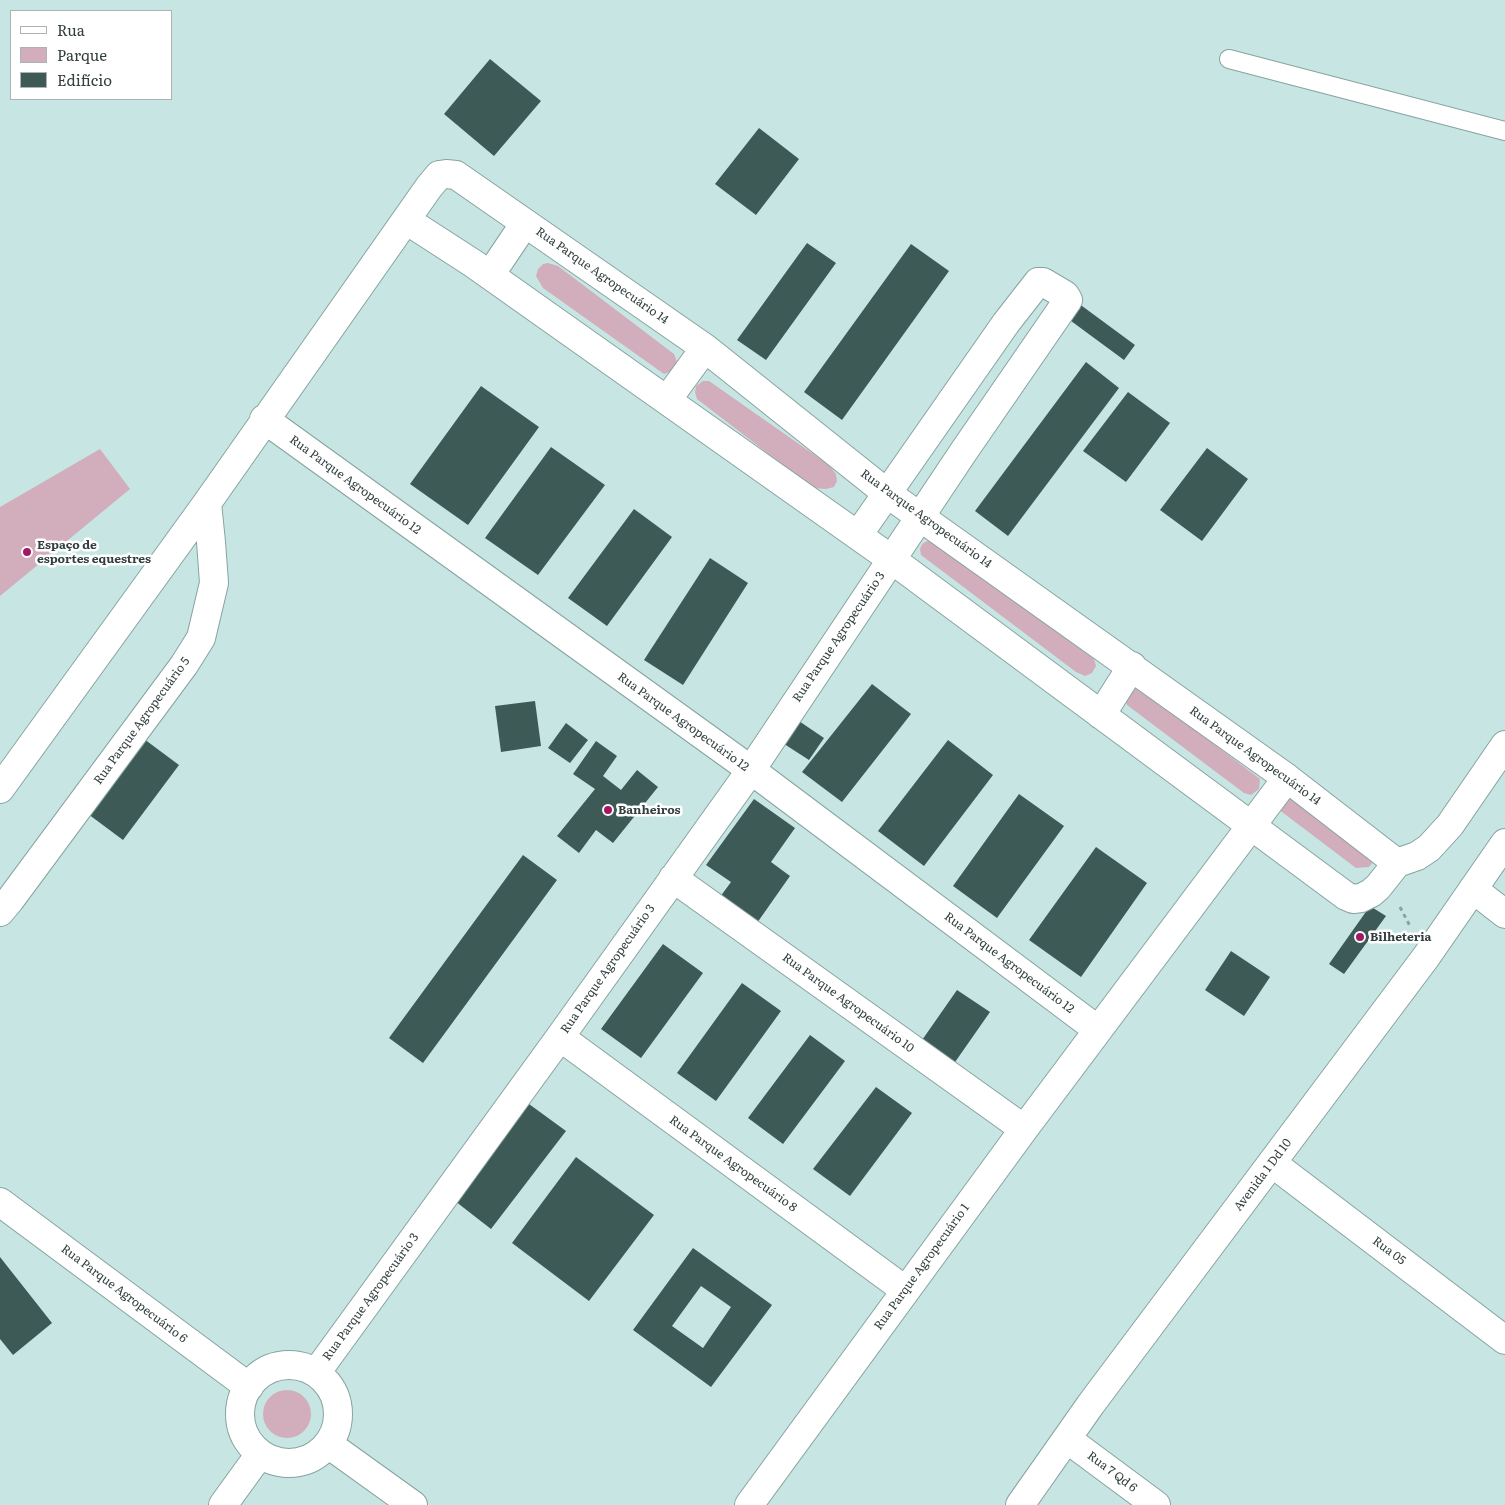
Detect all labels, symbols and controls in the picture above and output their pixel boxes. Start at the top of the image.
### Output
legend [10,10,172,100]
text: Rua [57,18,85,41]
text: Parque [57,43,107,66]
text: Edifício [57,68,112,91]
street label: Rua Parque Agropecuário 14 [533,225,671,327]
street label: Rua Parque Agropecuário 12 [287,433,423,537]
street label: Rua Parque Agropecuário 14 [858,467,994,571]
place label: Espaço de esportes equestres [37,538,151,566]
marker: Espaço de esportes equestres [21,546,33,558]
street label: Rua Parque Agropecuário 3 [790,569,888,705]
street label: Rua Parque Agropecuário 5 [91,655,193,787]
street label: Rua Parque Agropecuário 12 [615,670,751,774]
street label: Rua Parque Agropecuário 14 [1187,704,1323,808]
place label: Banheiros [618,803,681,817]
marker: Banheiros [602,804,614,816]
street label: Rua Parque Agropecuário 3 [558,902,658,1036]
street label: Rua Parque Agropecuário 12 [941,909,1077,1017]
place label: Bilheteria [1370,930,1432,944]
marker: Bilheteria [1354,931,1366,943]
street label: Rua Parque Agropecuário 10 [779,950,917,1056]
street label: Rua Parque Agropecuário 8 [666,1113,800,1215]
street label: Avenida 1 Dd 10 [1231,1136,1295,1214]
street label: Rua Parque Agropecuário 1 [871,1201,973,1333]
street label: Rua Parque Agropecuário 3 [320,1230,422,1364]
street label: Rua 05 [1370,1234,1408,1268]
street label: Rua Parque Agropecuário 6 [58,1242,190,1346]
street label: Rua 7 Qd 6 [1084,1449,1140,1495]

